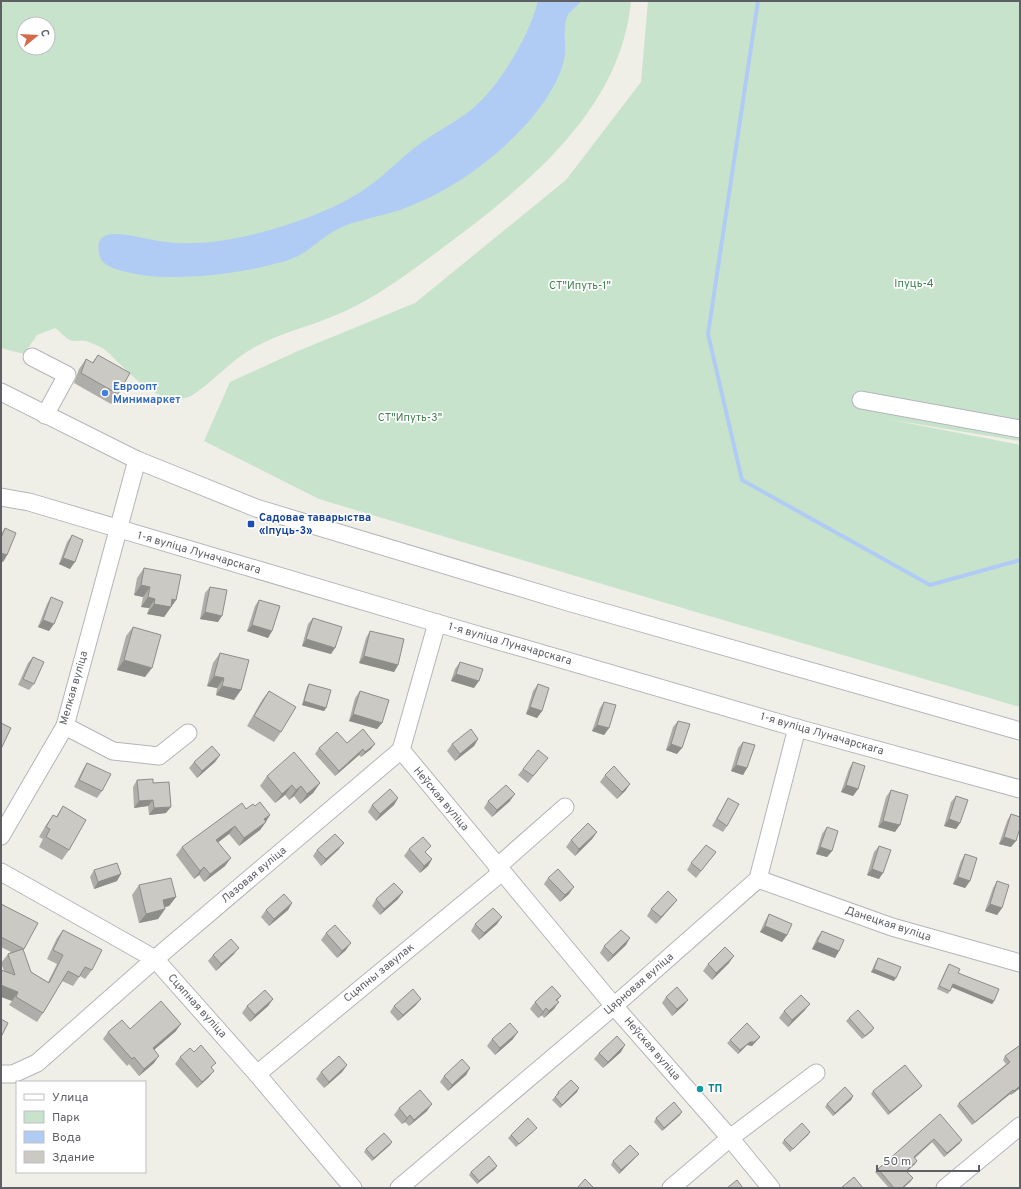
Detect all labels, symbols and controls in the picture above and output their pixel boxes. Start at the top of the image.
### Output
north arrow [16,16,56,56]
text: С [37,28,52,39]
park label: Іпуць-4 [894,277,934,291]
park label: СТ"Ипуть-1" [549,279,611,293]
place label: Евроопт Минимаркет [113,380,180,407]
marker: Евроопт Минимаркет [100,388,110,398]
park label: СТ"Ипуть-3" [378,411,442,425]
place label: Садовае таварыства «Іпуць-3» [259,511,371,538]
marker: Садовае таварыства «Іпуць-3» [246,519,256,529]
street label: 1-я вуліца Луначарскага [136,529,263,577]
street label: 1-я вуліца Луначарскага [447,620,574,668]
street label: Мелкая вуліца [57,649,91,727]
street label: 1-я вуліца Луначарскага [759,710,886,758]
street label: Неўская вуліца [410,764,472,834]
street label: Лазовая вуліца [218,843,290,906]
street label: Данецкая вуліца [843,903,933,945]
street label: Сцяпны завулак [341,940,417,1006]
street label: Цярновая вуліца [601,950,677,1018]
street label: Сцяпная вуліца [164,971,230,1041]
street label: Неўская вуліца [621,1014,684,1084]
legend [16,1081,146,1173]
place label: ТП [708,1082,722,1096]
marker: ТП [695,1084,705,1094]
text: Улица [52,1090,88,1106]
text: Парк [52,1110,80,1126]
text: Вода [52,1130,81,1146]
scale bar [877,1147,979,1173]
text: Здание [52,1150,95,1166]
text: 50 m [883,1154,911,1170]

